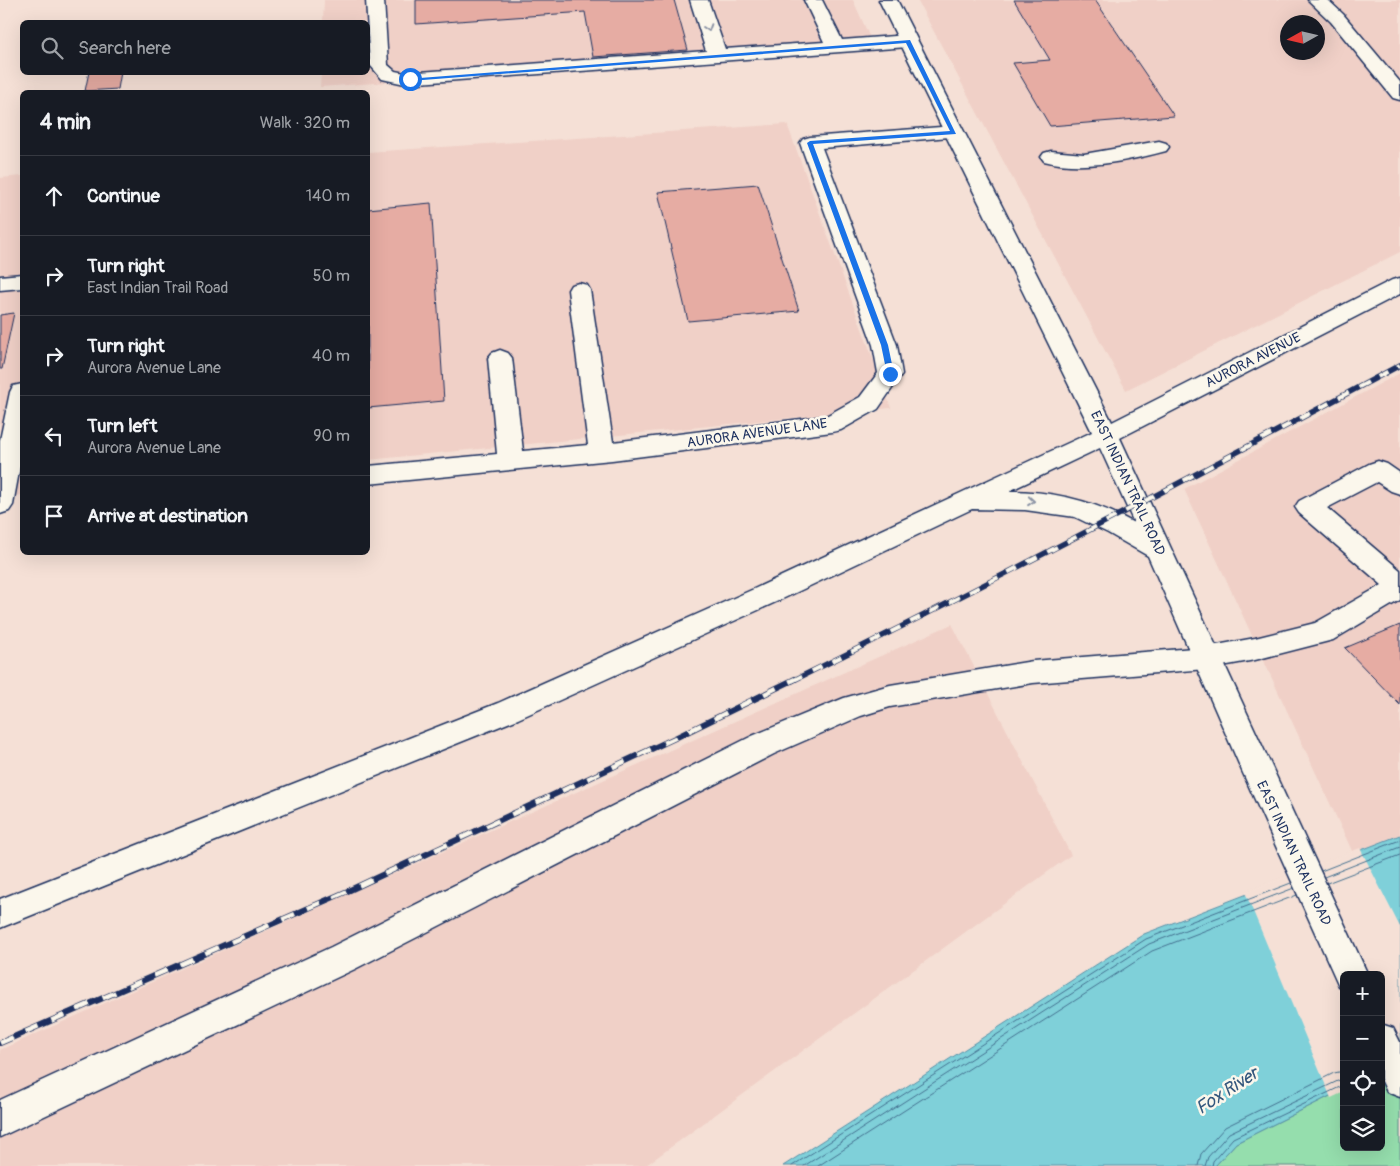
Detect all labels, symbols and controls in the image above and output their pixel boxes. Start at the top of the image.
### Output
north arrow [1280,15,1325,60]
search box [20,20,370,75]
one-way arrow [702,23,712,31]
icon: search [38,34,66,62]
text: Search here [78,36,171,60]
route start [399,68,422,91]
text: 4 min [40,109,91,136]
text: Walk · 320 m [260,113,350,133]
icon: ahead [40,182,68,210]
text: Continue [87,184,160,208]
text: 140 m [306,186,350,206]
text: Turn right [87,254,165,278]
icon: right [40,262,68,290]
text: 50 m [313,266,350,286]
text: East Indian Trail Road [87,278,228,298]
street label: AURORA AVENUE [1202,329,1304,391]
text: Turn right [87,334,165,358]
icon: right [40,342,68,370]
text: 40 m [312,346,350,366]
text: Aurora Avenue Lane [87,358,221,378]
route end [879,363,902,386]
street label: EAST INDIAN TRAIL ROAD [1087,408,1169,558]
text: Turn left [87,414,157,438]
street label: AURORA AVENUE LANE [686,415,828,451]
icon: left [40,422,68,450]
text: 90 m [313,426,350,446]
text: Aurora Avenue Lane [87,438,221,458]
one-way arrow [1028,495,1036,506]
icon: arrive [40,502,68,530]
text: Arrive at destination [87,504,248,528]
street label: EAST INDIAN TRAIL ROAD [1253,778,1335,928]
map controls [1340,971,1385,1151]
button: + [1340,971,1385,1016]
button: − [1340,1016,1385,1061]
water label: Fox River [1191,1061,1265,1120]
button: locate [1340,1061,1385,1106]
button: layers [1340,1106,1385,1151]

